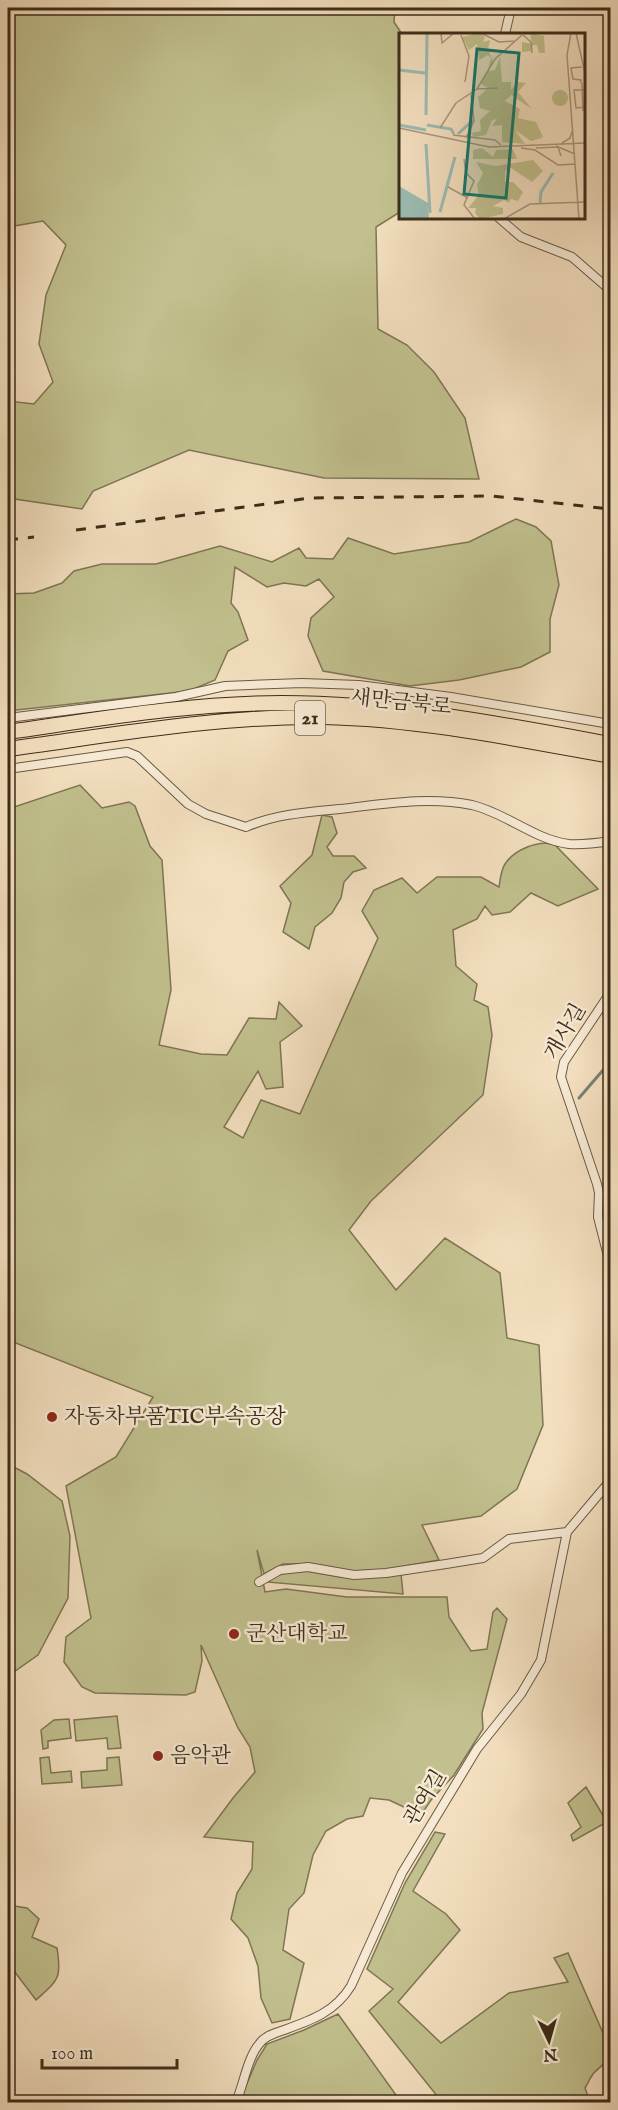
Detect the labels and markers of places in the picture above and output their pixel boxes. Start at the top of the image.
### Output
place label: 자동차부품TIC부속공장 [64,1404,286,1431]
marker: 자동차부품TIC부속공장 [45,1410,59,1424]
place label: 군산대학교 [246,1621,347,1648]
marker: 군산대학교 [227,1627,241,1641]
place label: 음악관 [170,1743,232,1770]
marker: 음악관 [151,1749,165,1763]

